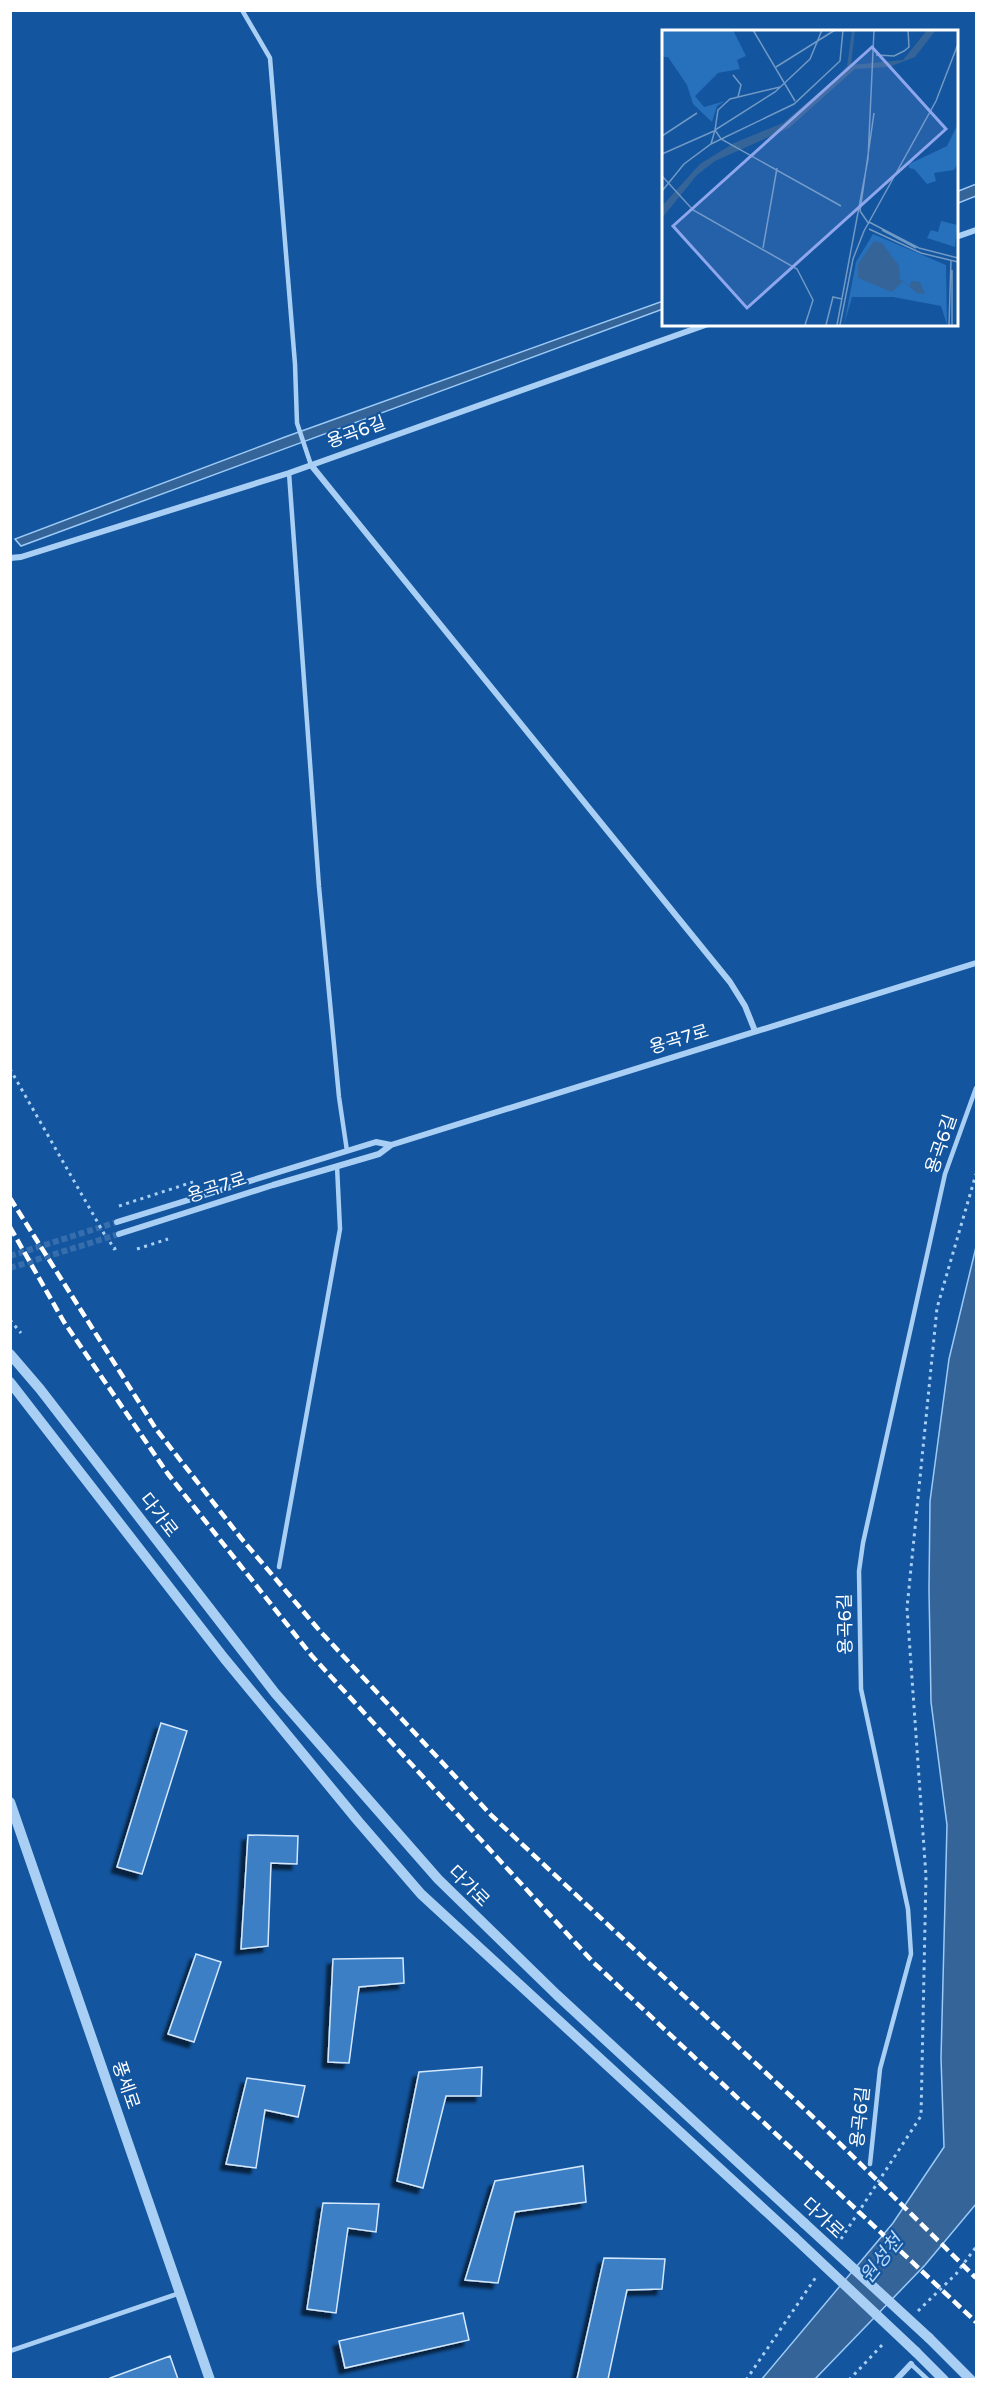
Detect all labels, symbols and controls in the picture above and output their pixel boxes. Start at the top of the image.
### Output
inset map [662,30,957,326]
street label: 용곡6길 [324,411,388,453]
street label: 용곡7로 [647,1020,711,1058]
street label: 용곡6길 [921,1112,961,1176]
street label: 용곡7로 [185,1167,249,1207]
street label: 다가로 [135,1489,183,1541]
street label: 용곡6길 [833,1593,857,1655]
street label: 다가로 [444,1861,494,1911]
street label: 풍세로 [108,2058,144,2112]
street label: 용곡6길 [846,2086,874,2148]
street label: 다가로 [797,2193,849,2243]
water label: 원성천 [856,2228,910,2288]

